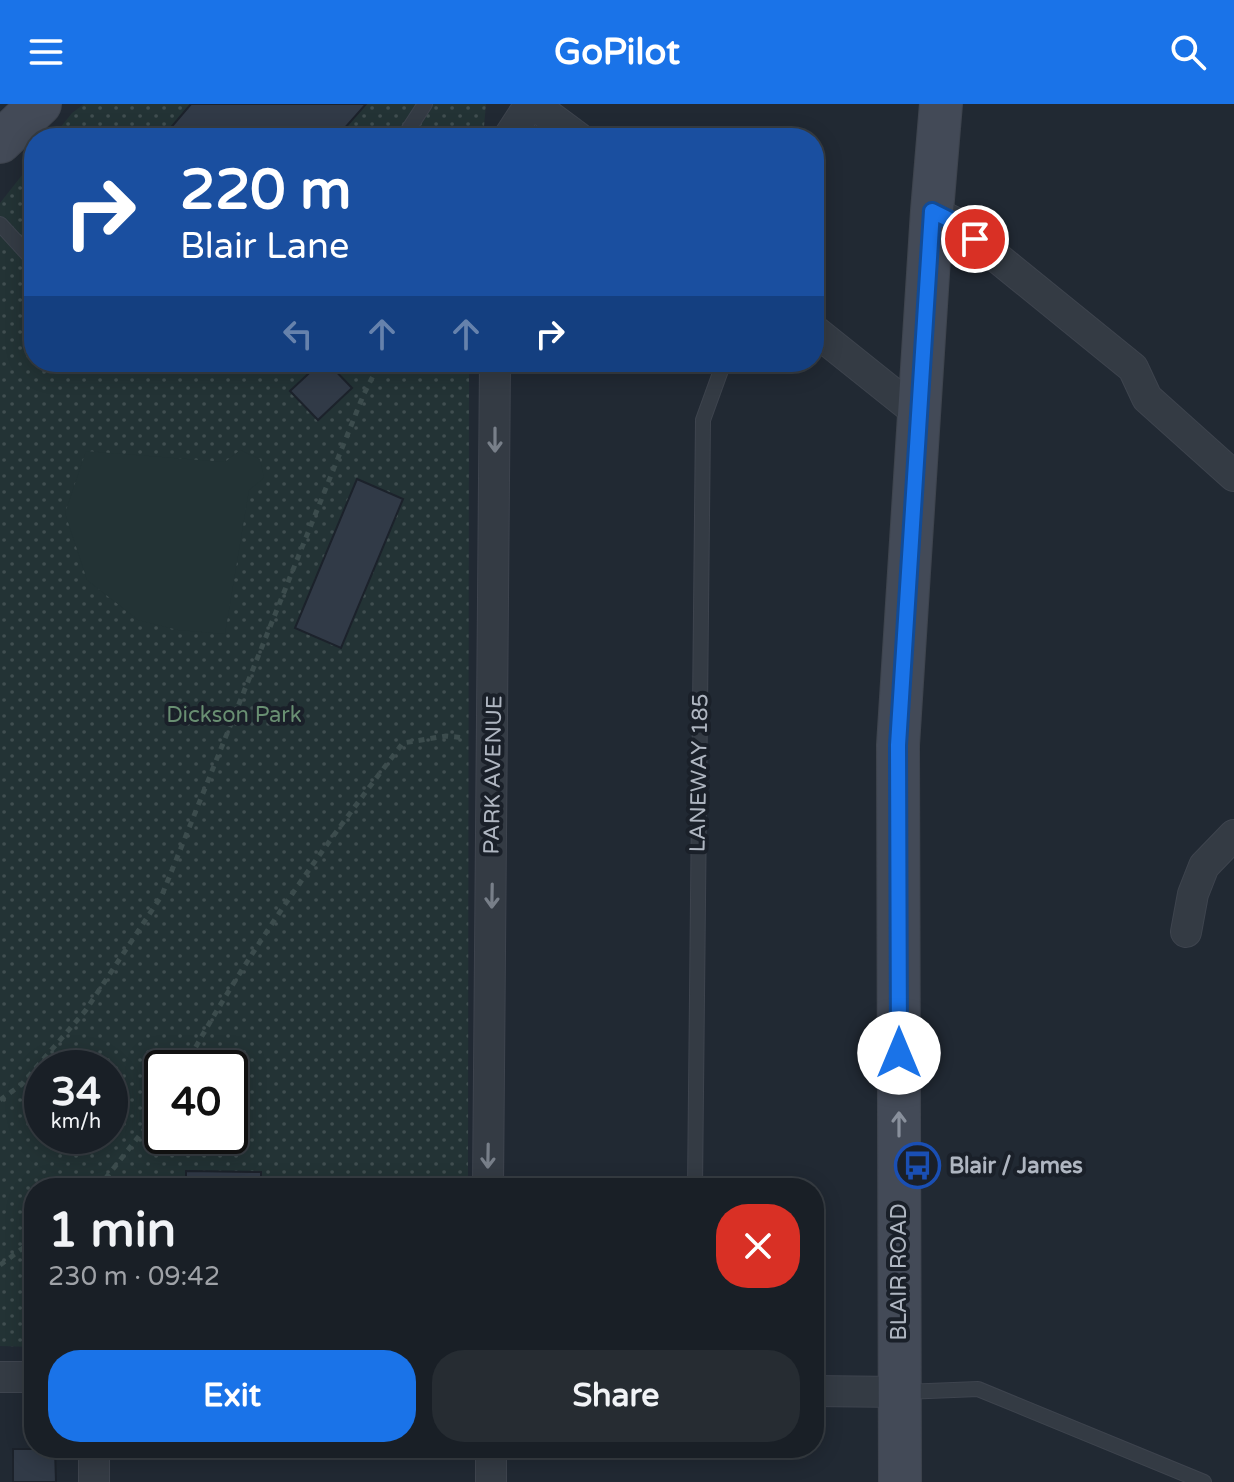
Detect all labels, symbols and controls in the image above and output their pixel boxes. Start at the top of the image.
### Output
icon: menu [24,30,68,74]
icon: search [1166,30,1210,74]
text: GoPilot [554,31,680,74]
text: 220 m [180,157,351,224]
icon: right [48,160,152,264]
pin [941,205,1009,273]
icon: arrive [953,217,997,261]
text: Blair Lane [180,225,349,268]
icon: left [276,312,320,356]
icon: ahead [360,312,404,356]
icon: ahead [444,312,488,356]
icon: right [528,312,572,356]
one-way arrow [487,426,503,453]
street label: LANEWAY 185 [685,693,713,853]
street label: PARK AVENUE [479,695,507,855]
park label: Dickson Park [166,702,302,728]
one-way arrow [484,882,499,909]
position arrow [857,1011,941,1095]
speed limit sign: 40 [144,1050,248,1154]
text: 34 [51,1068,101,1116]
text: km/h [51,1110,101,1134]
one-way arrow [891,1111,907,1138]
one-way arrow [480,1142,496,1169]
bus stop icon: Blair / James [894,1142,942,1190]
place label: Blair / James [949,1153,1083,1179]
text: 1 min [48,1202,176,1260]
street label: BLAIR ROAD [886,1203,912,1341]
button: close [716,1204,800,1288]
text: 230 m · 09:42 [48,1261,220,1292]
button: Exit [48,1350,416,1442]
button: Share [432,1350,800,1442]

